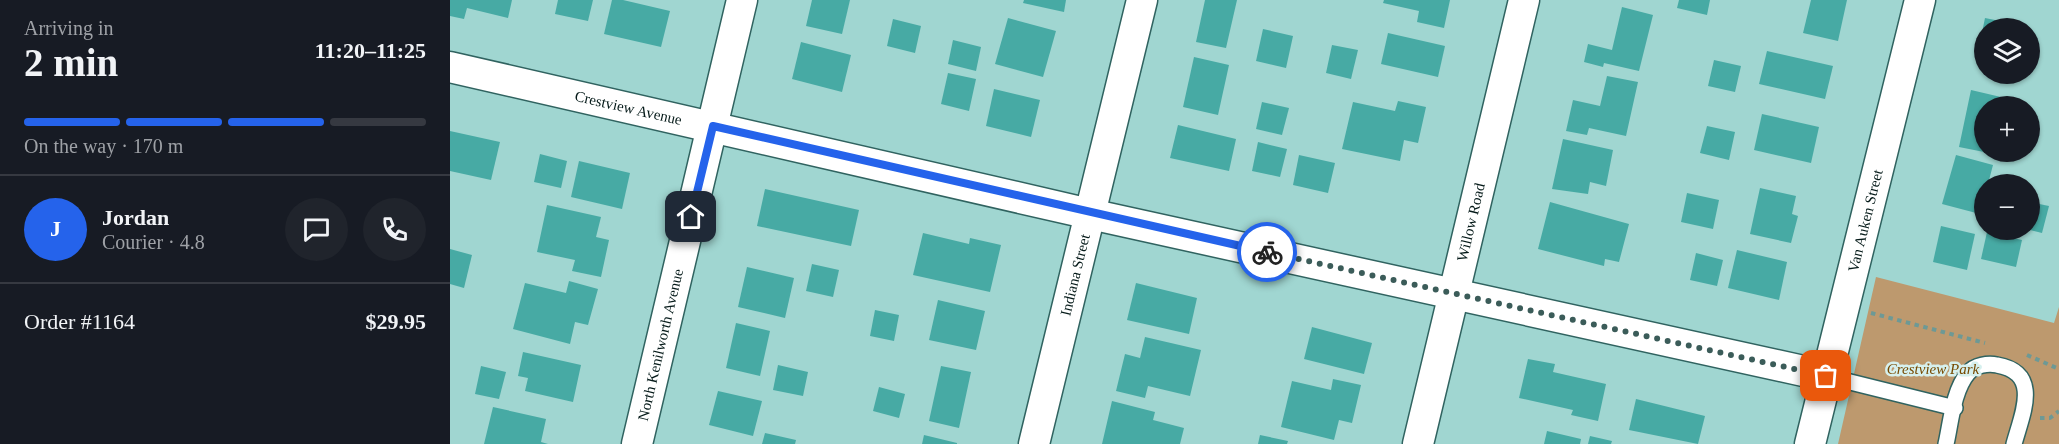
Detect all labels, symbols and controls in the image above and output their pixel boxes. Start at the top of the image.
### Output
text: Arriving in [24,17,113,39]
map controls [1974,18,2040,240]
button: layers [1974,18,2040,84]
text: 11:20–11:25 [315,38,426,63]
text: 2 min [24,41,118,84]
street label: Crestview Avenue [573,88,684,128]
button: + [1974,96,2040,162]
text: On the way · 170 m [24,135,183,157]
street label: Van Auken Street [1845,167,1886,274]
button: − [1974,174,2040,240]
street label: Willow Road [1454,181,1488,263]
pin [665,191,716,242]
button: chat [285,198,348,261]
button: phone [363,198,426,261]
icon: home [674,200,707,233]
text: Jordan [102,205,169,230]
text: J [50,216,61,241]
courier [1237,222,1297,282]
text: Courier · 4.8 [102,231,205,253]
street label: Indiana Street [1057,232,1093,318]
icon: bike [1251,236,1284,269]
street label: North Kenilworth Avenue [635,267,686,422]
text: Order #1164 [24,309,135,334]
text: $29.95 [366,309,426,334]
pin [1800,350,1851,401]
icon: bag [1809,359,1842,392]
park label: Crestview Park [1887,361,1980,377]

